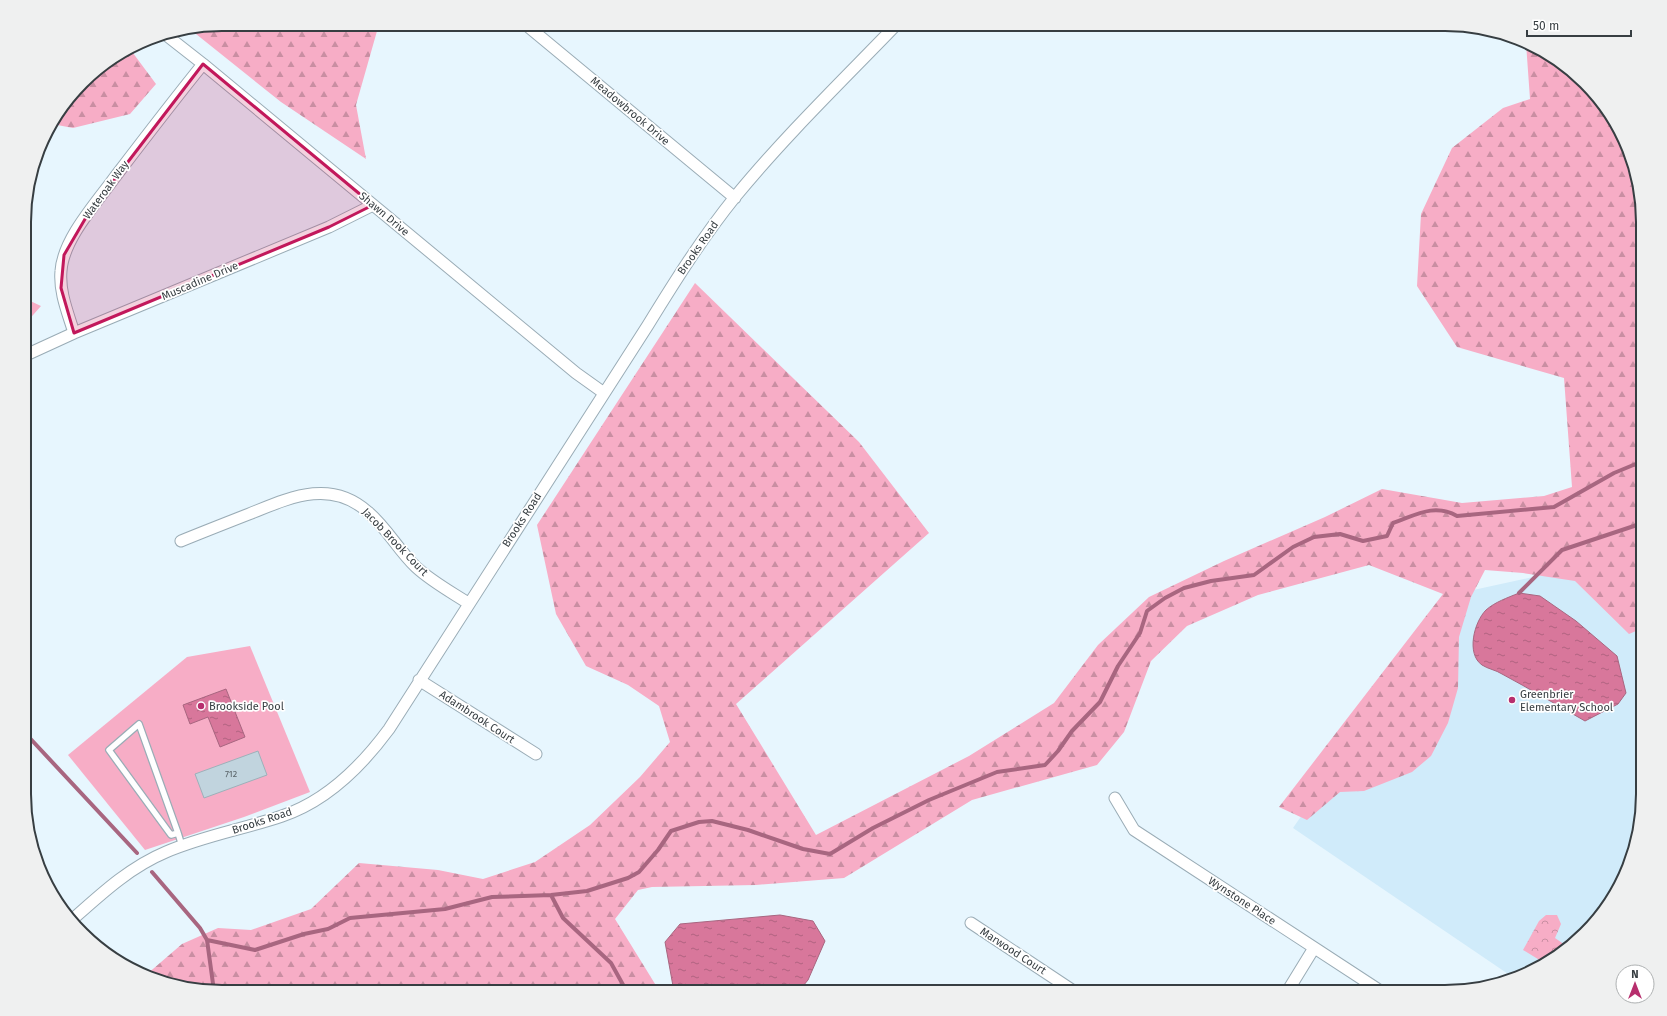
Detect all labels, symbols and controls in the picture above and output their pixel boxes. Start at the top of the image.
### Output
scale bar [1527,12,1631,38]
text: 50 m [1533,19,1559,33]
street label: Meadowbrook Drive [588,74,672,148]
street label: Wateroak Way [80,158,132,222]
street label: Shawn Drive [356,189,412,239]
street label: Brooks Road [675,219,721,277]
street label: Muscadine Drive [160,259,240,303]
street label: Brooks Road [500,490,544,550]
street label: Jacob Brook Court [359,505,431,579]
street label: Adambrook Court [437,688,517,746]
place label: Greenbrier Elementary School [1520,688,1613,714]
marker: Greenbrier Elementary School [1507,695,1517,705]
place label: Brookside Pool [209,700,284,713]
marker: Brookside Pool [196,701,206,711]
house number: 712 [225,769,237,779]
street label: Brooks Road [230,805,294,837]
street label: Wynstone Place [1206,874,1278,928]
street label: Marwood Court [978,925,1048,977]
north arrow [1615,964,1655,1004]
text: N [1631,968,1639,981]

